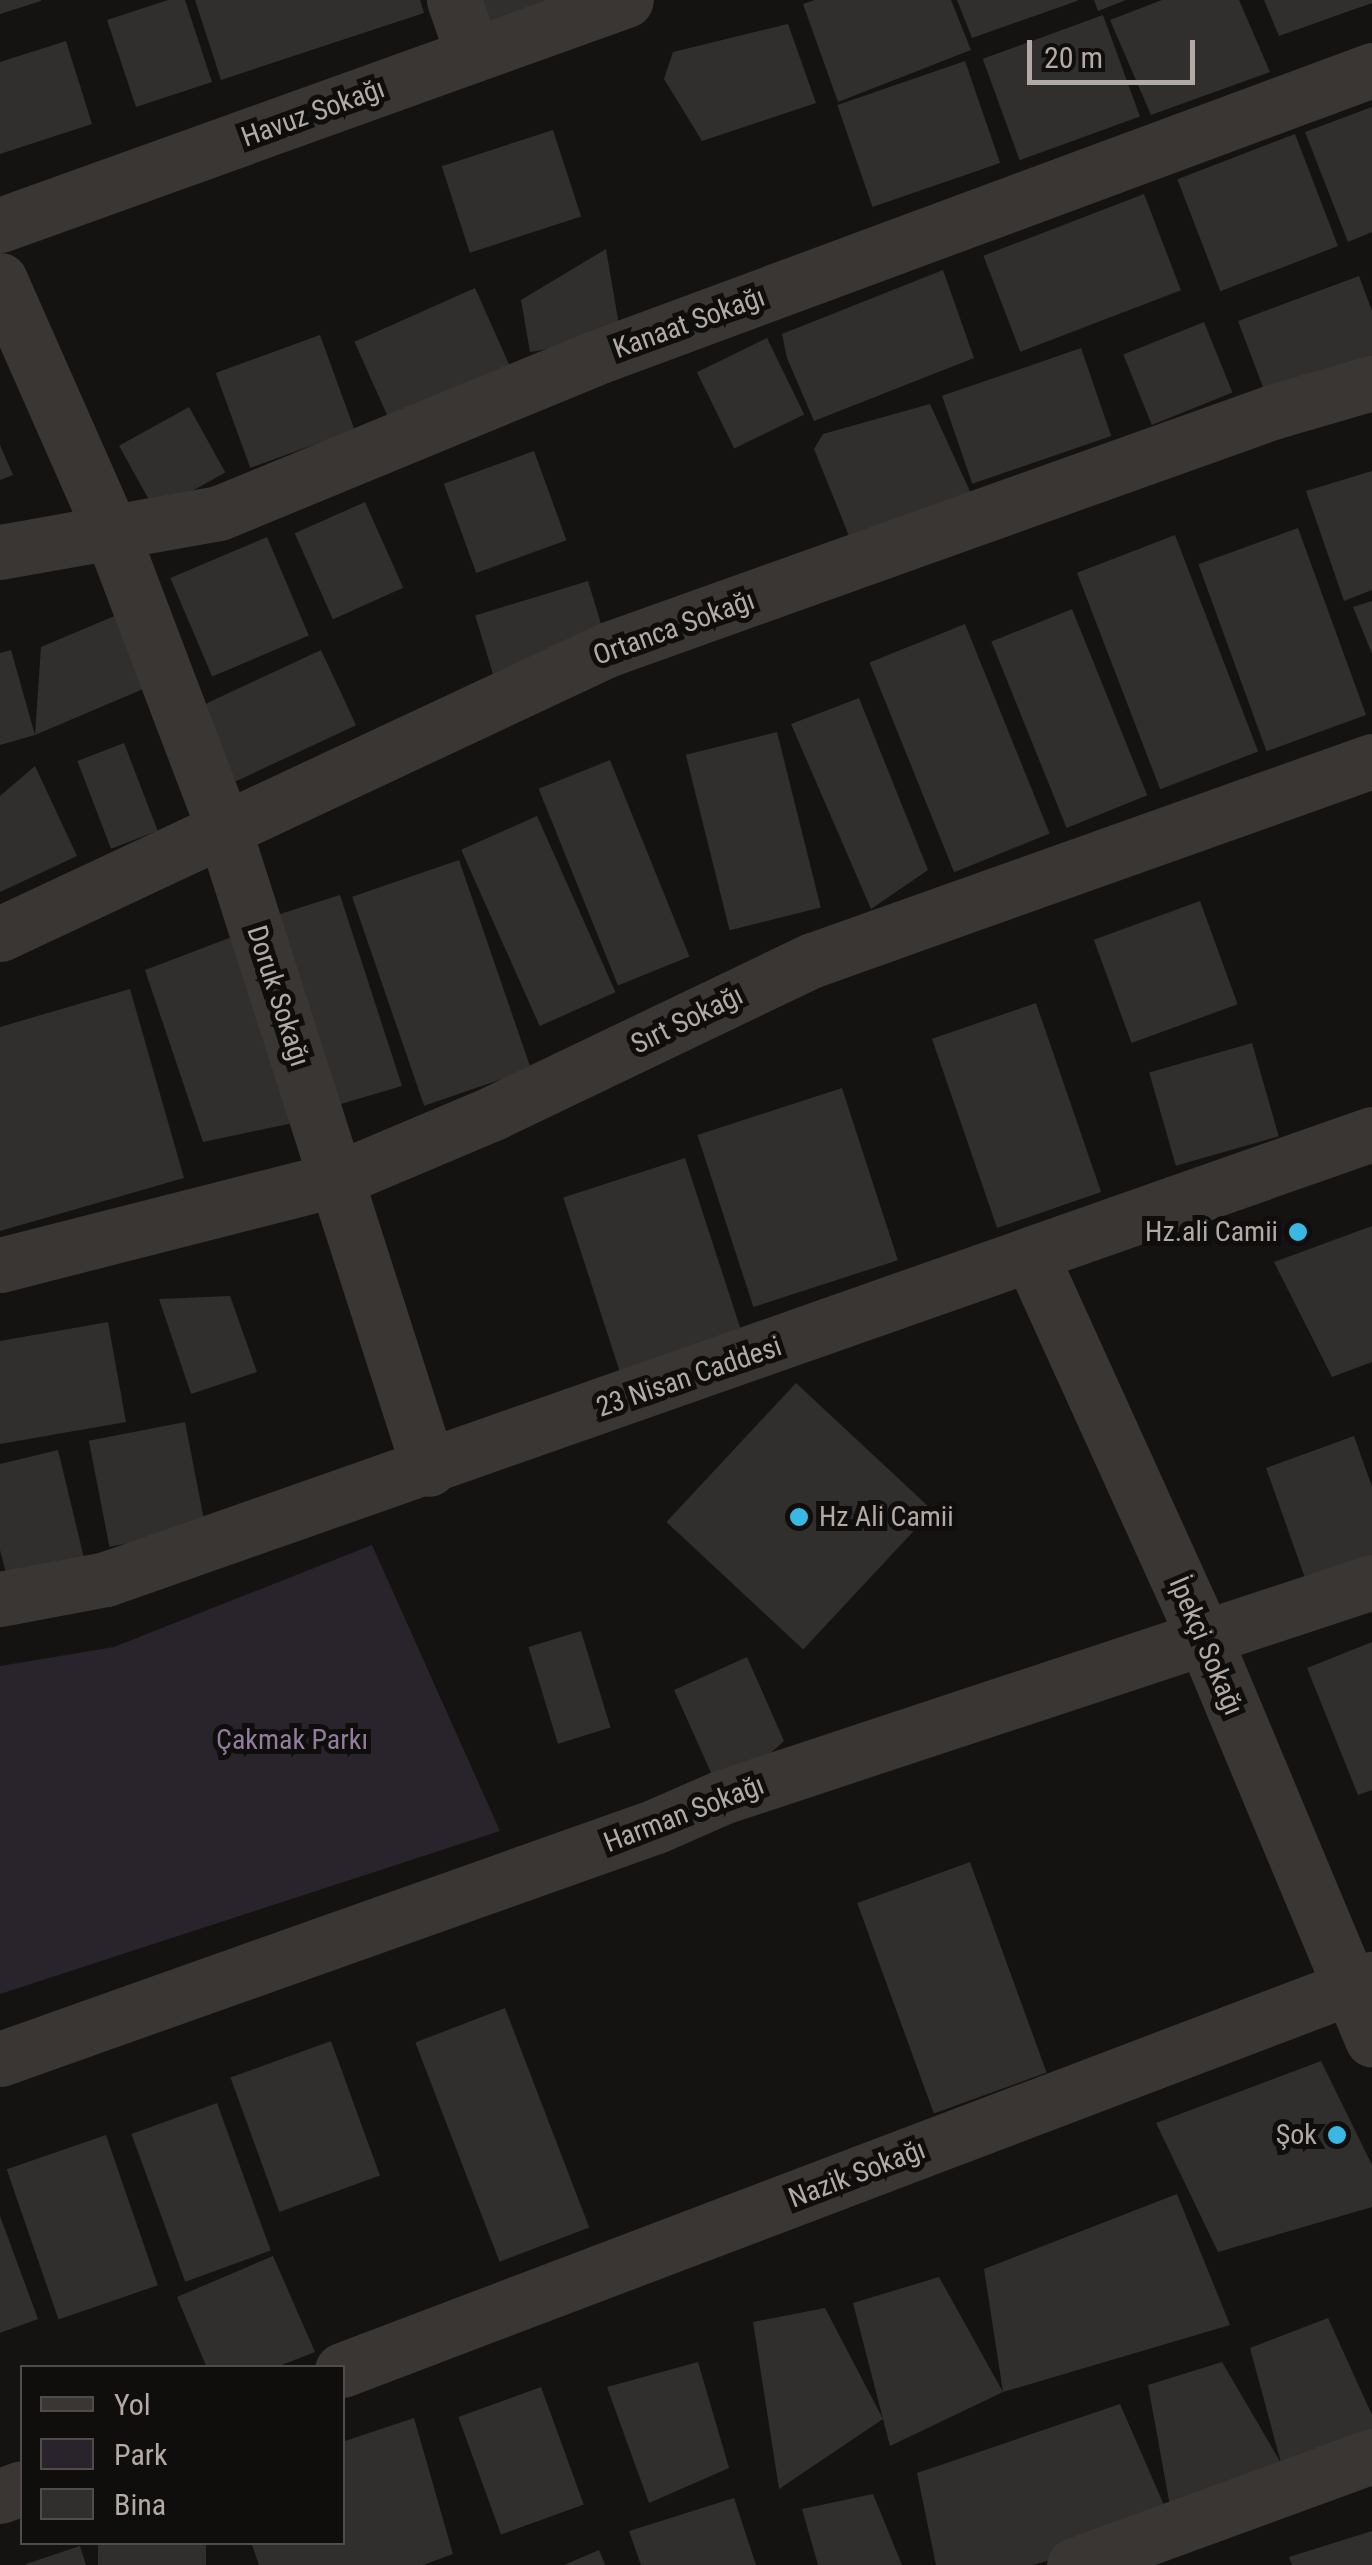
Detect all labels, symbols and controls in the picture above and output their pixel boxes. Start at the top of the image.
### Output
scale bar [1032,20,1200,82]
text: 20 m [1044,40,1103,75]
street label: Havuz Sokağı [237,72,389,154]
street label: Kanaat Sokağı [609,280,769,366]
street label: Ortanca Sokağı [589,583,759,673]
street label: Doruk Sokağı [239,921,317,1071]
street label: Sırt Sokağı [626,979,748,1061]
place label: Hz.ali Camii [1145,1215,1278,1249]
marker: Hz.ali Camii [1287,1221,1309,1243]
street label: 23 Nisan Caddesi [592,1330,786,1424]
place label: Hz Ali Camii [819,1500,954,1534]
marker: Hz Ali Camii [788,1506,810,1528]
street label: İpekçi Sokağı [1162,1572,1250,1720]
park label: Çakmak Parkı [216,1723,368,1757]
street label: Harman Sokağı [599,1768,769,1860]
place label: Şok [1276,2118,1317,2152]
marker: Şok [1326,2124,1348,2146]
street label: Nazik Sokağı [784,2133,930,2215]
legend [20,2365,345,2545]
text: Yol [114,2387,151,2422]
text: Park [114,2437,168,2472]
text: Bina [114,2487,166,2522]

